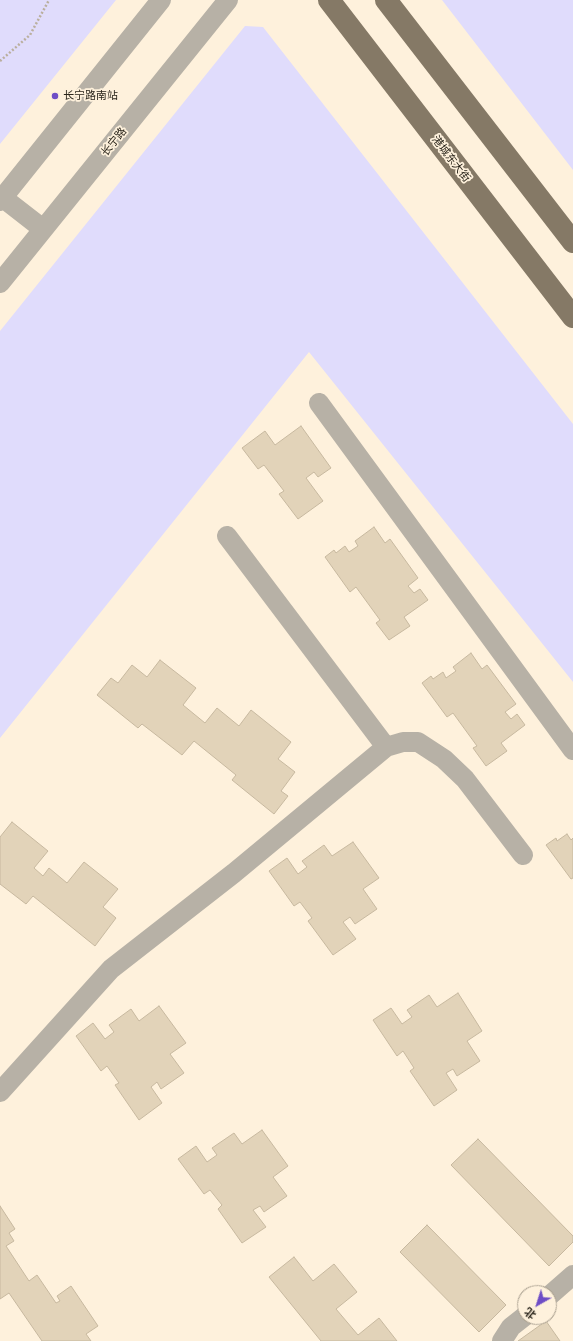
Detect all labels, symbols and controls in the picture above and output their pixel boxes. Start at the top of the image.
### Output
place label: 长宁路南站 [63,89,118,103]
marker: 长宁路南站 [50,91,60,101]
street label: 长宁路 [98,125,130,159]
street label: 港城东大街 [429,133,473,185]
north arrow [517,1285,557,1325]
text: 北 [521,1305,539,1322]

